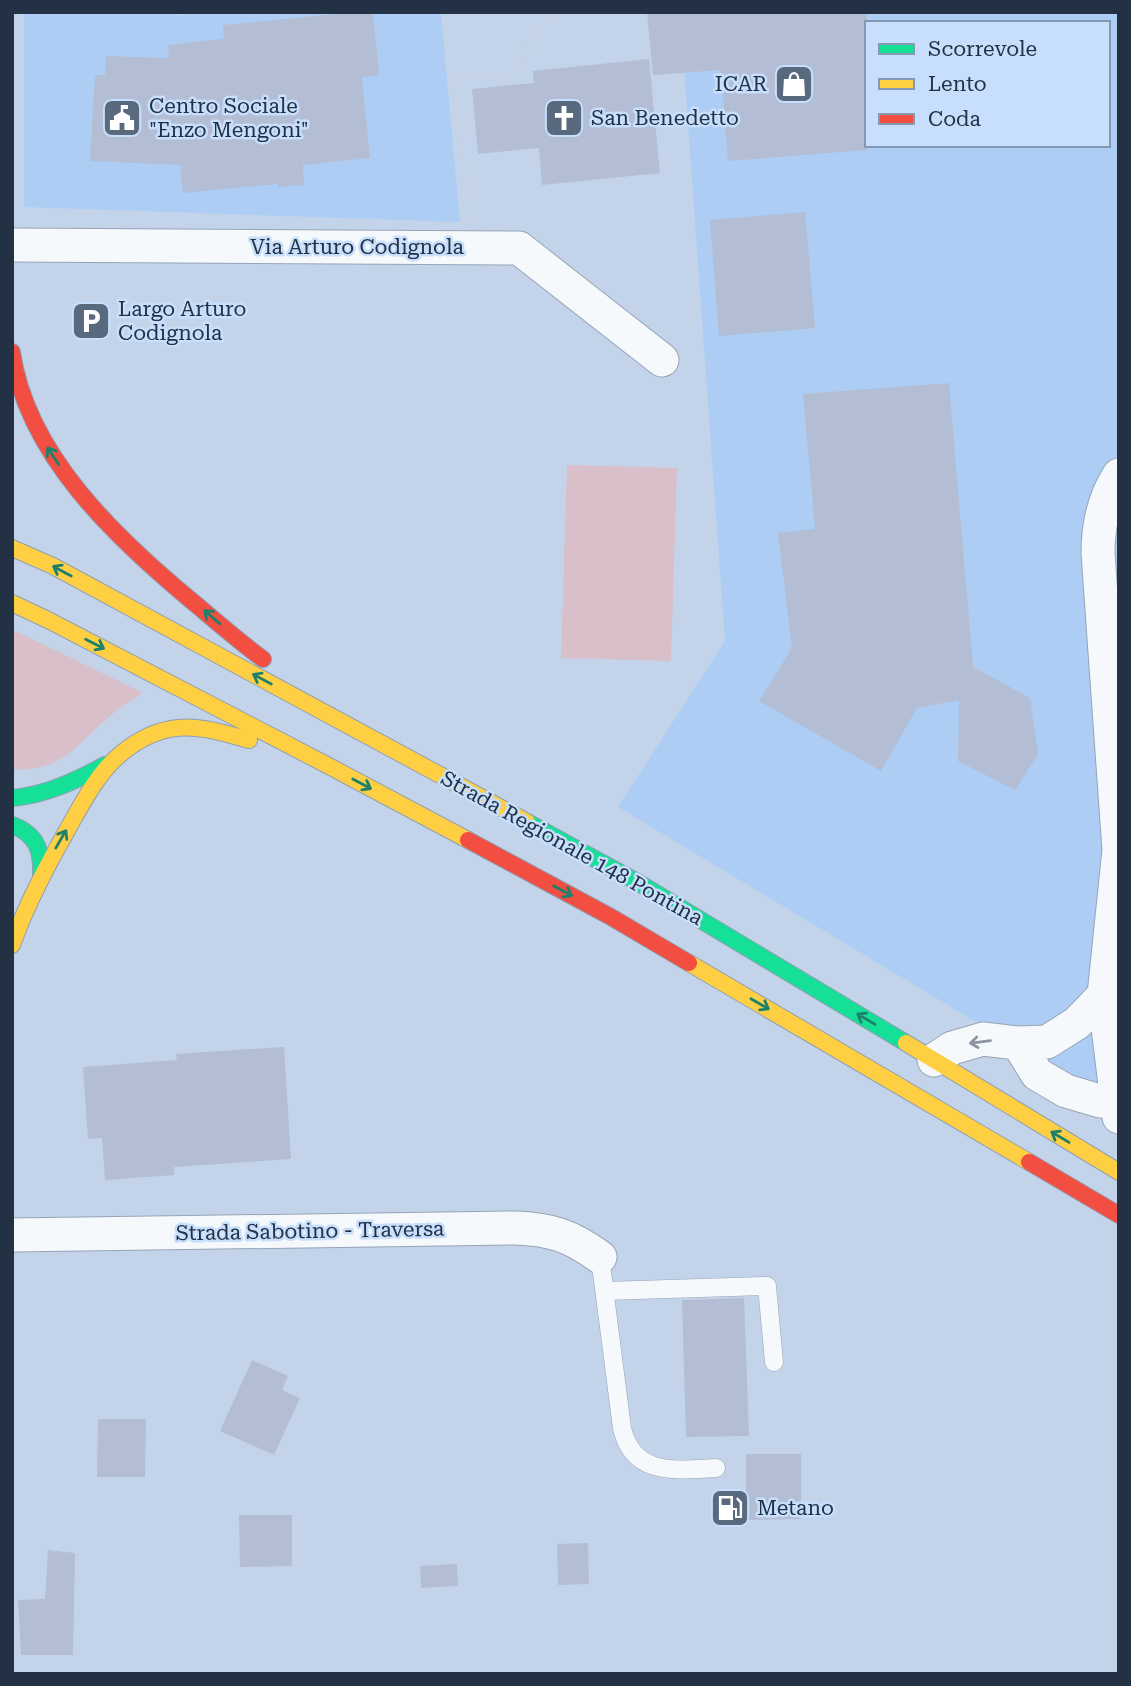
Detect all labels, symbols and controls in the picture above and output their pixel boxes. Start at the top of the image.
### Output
legend [865,21,1110,147]
text: Scorrevole [928,37,1037,61]
shop icon: ICAR [773,63,815,105]
place label: ICAR [715,72,767,96]
text: Lento [928,72,987,96]
place label: Centro Sociale "Enzo Mengoni" [149,94,309,142]
public building icon: Centro Sociale "Enzo Mengoni" [101,97,143,139]
church icon: San Benedetto [543,97,585,139]
place label: San Benedetto [591,106,739,130]
text: Coda [928,107,982,131]
street label: Via Arturo Codignola [250,235,464,259]
place label: Largo Arturo Codignola [118,297,246,345]
parking icon: Largo Arturo Codignola [70,300,112,342]
one-way arrow [46,446,60,466]
one-way arrow [52,564,73,577]
one-way arrow [203,609,221,625]
one-way arrow [85,638,105,652]
one-way arrow [253,671,273,685]
street label: Strada Regionale 148 Pontina [437,766,708,930]
one-way arrow [351,777,372,791]
one-way arrow [55,830,69,850]
one-way arrow [552,885,573,898]
one-way arrow [750,998,770,1012]
one-way arrow [856,1012,876,1026]
one-way arrow [969,1035,992,1048]
one-way arrow [1051,1129,1071,1143]
street label: Strada Sabotino - Traversa [175,1217,445,1245]
fuel station icon: Metano [709,1487,751,1529]
place label: Metano [757,1496,834,1520]

